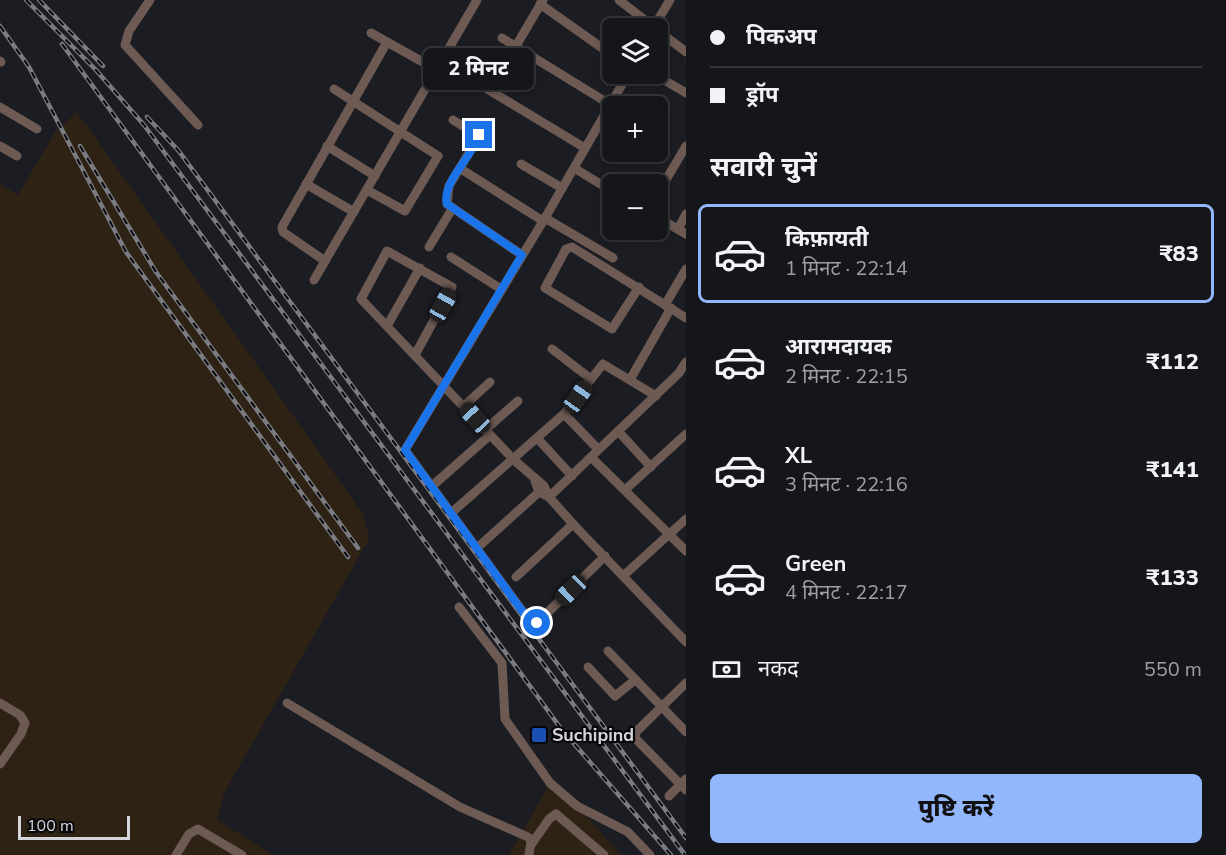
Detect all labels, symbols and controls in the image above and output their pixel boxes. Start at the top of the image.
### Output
map controls [602,18,668,240]
button: layers [602,18,668,84]
text: पिकअप [746,22,817,52]
callout: 2 मिनट [424,48,534,90]
text: 2 मिनट [448,55,509,82]
text: ड्रॉप [746,80,779,110]
button: + [602,96,668,162]
route end [465,121,492,148]
text: सवारी चुनें [710,149,817,186]
button: − [602,174,668,240]
text: किफ़ायती [785,224,869,254]
icon: car [713,227,767,281]
text: ₹83 [1159,239,1199,269]
text: 1 मिनट · 22:14 [785,255,908,282]
car [426,285,460,325]
text: आरामदायक [785,332,892,362]
icon: car [713,335,767,389]
text: ₹112 [1146,347,1199,377]
text: 2 मिनट · 22:15 [785,363,908,390]
car [560,377,596,417]
car [456,399,494,437]
text: XL [785,441,812,471]
icon: car [713,443,767,497]
text: ₹141 [1146,455,1199,485]
text: 3 मिनट · 22:16 [785,471,908,498]
text: Green [785,549,846,579]
icon: car [713,551,767,605]
text: ₹133 [1146,563,1199,593]
car [552,571,590,609]
text: 4 मिनट · 22:17 [785,579,908,606]
route start [523,609,550,636]
icon: cash [710,653,743,686]
text: नकद [758,654,799,684]
text: 550 m [1144,656,1202,683]
place label: Suchipind [552,723,634,747]
marker: Suchipind [530,726,548,744]
button: पुष्टि करें [710,774,1202,843]
scale bar [18,813,130,840]
text: 100 m [27,815,74,837]

